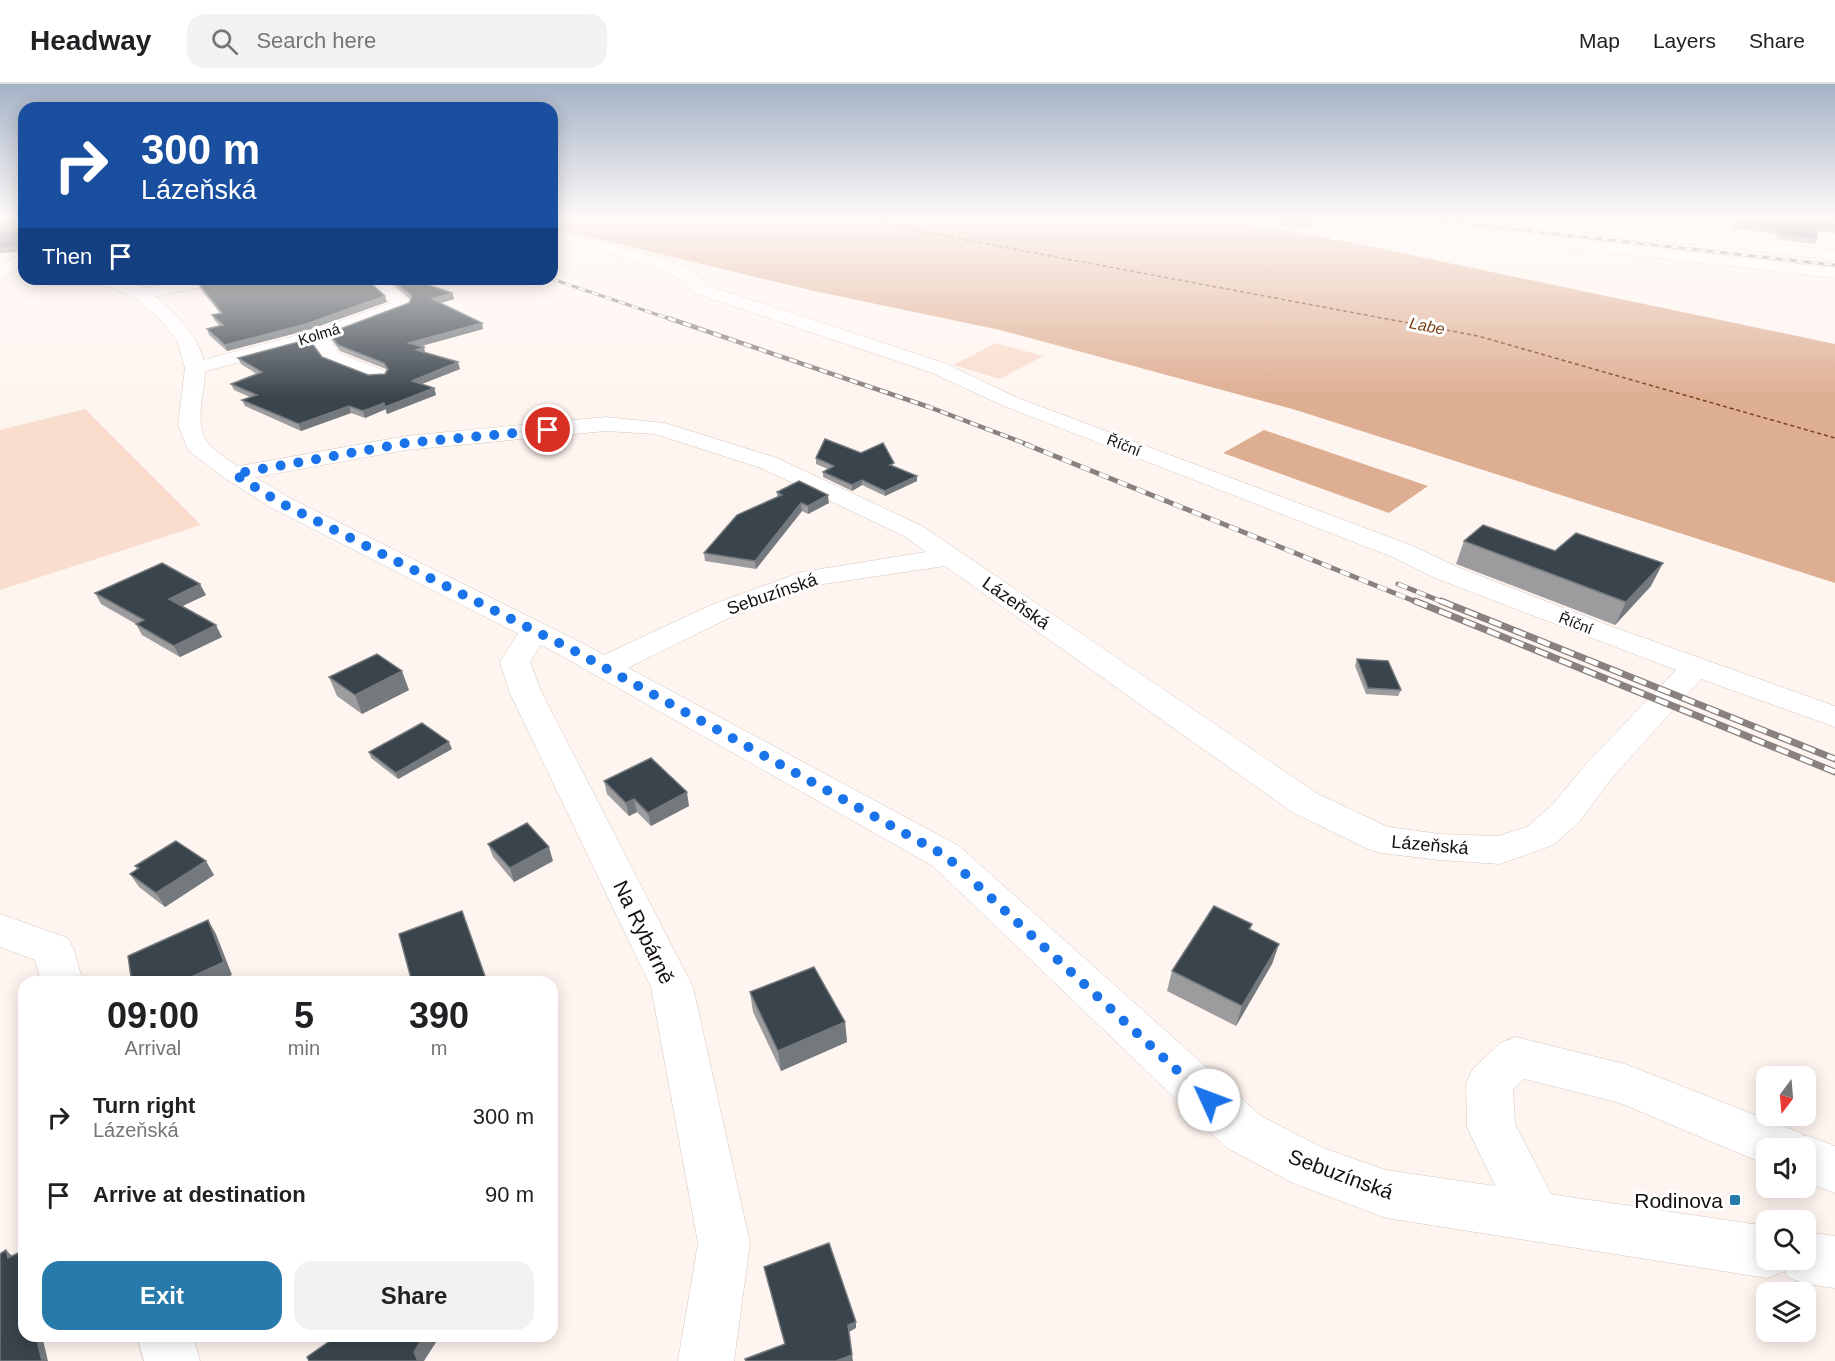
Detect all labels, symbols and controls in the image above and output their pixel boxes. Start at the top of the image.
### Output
search box [187,14,607,68]
text: Headway [30,25,151,56]
icon: search [208,25,241,58]
text: Search here [256,28,376,53]
text: Map [1579,29,1620,52]
text: Layers [1653,29,1716,52]
text: Share [1749,29,1805,52]
icon: right [42,126,120,204]
text: 300 m [141,126,260,173]
text: Lázeňská [141,175,257,205]
icon: arrive [104,240,137,273]
text: Then [42,244,92,269]
water label: Labe [1408,314,1446,338]
street label: Kolmá [296,319,342,348]
pin [522,404,573,455]
icon: arrive [531,413,564,446]
street label: Říční [1105,431,1144,460]
street label: Sebuzínská [724,569,821,619]
street label: Lázeňská [979,573,1054,634]
street label: Říční [1557,609,1596,638]
street label: Lázeňská [1391,832,1470,858]
street label: Na Rybárně [609,877,679,987]
text: 09:00 [107,995,199,1036]
text: 5 [294,995,314,1036]
text: 390 [409,995,469,1036]
text: Arrival [125,1037,181,1059]
text: min [288,1037,320,1059]
text: m [431,1037,447,1059]
north arrow [1756,1066,1816,1126]
map controls [1756,1066,1816,1342]
position arrow [1177,1068,1241,1132]
text: Turn right [93,1093,195,1118]
icon: right [42,1101,75,1134]
text: 300 m [473,1104,534,1129]
text: Lázeňská [93,1119,179,1141]
button: sound [1756,1138,1816,1198]
street label: Sebuzínská [1286,1144,1397,1204]
icon: arrive [42,1179,75,1212]
text: Arrive at destination [93,1182,306,1207]
text: 90 m [485,1182,534,1207]
place label: Rodinova [1634,1189,1723,1212]
marker: Rodinova [1728,1193,1742,1207]
button: search [1756,1210,1816,1270]
button: Exit [42,1261,282,1330]
button: Share [294,1261,534,1330]
button: layers [1756,1282,1816,1342]

